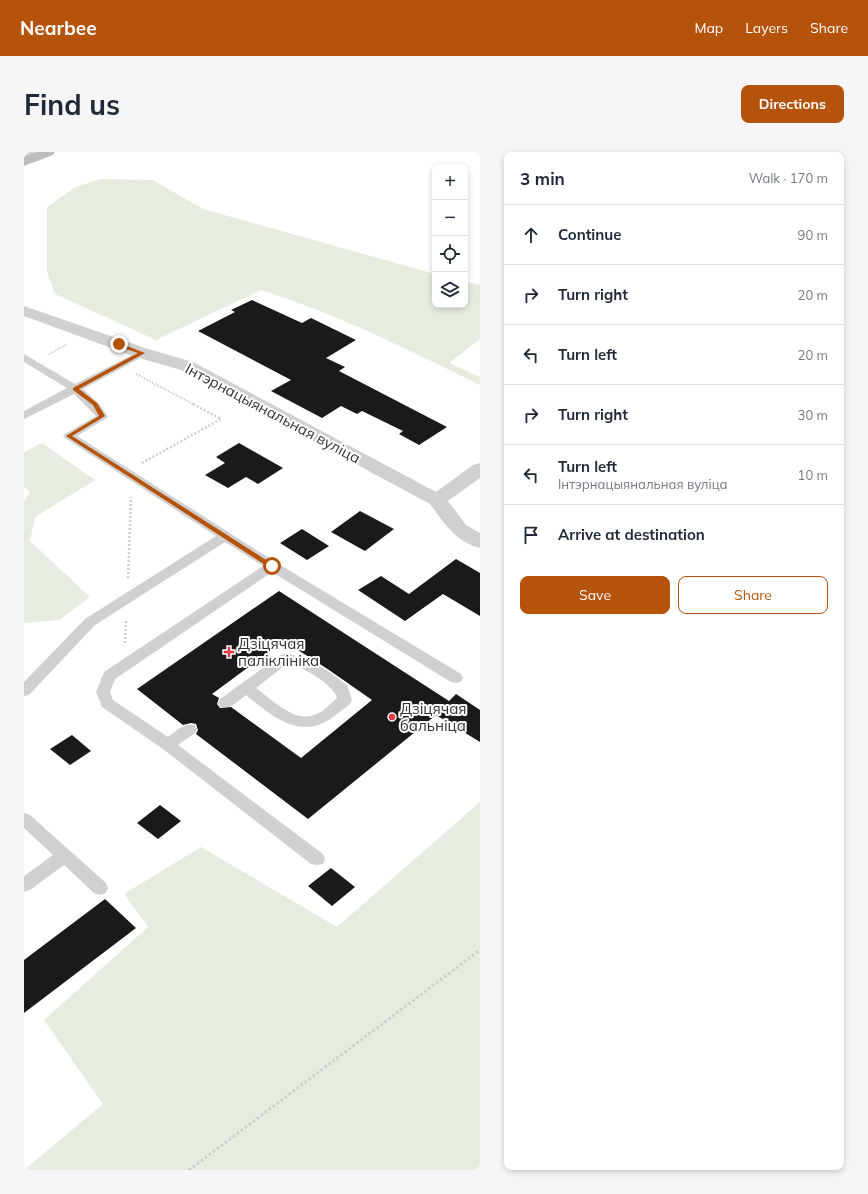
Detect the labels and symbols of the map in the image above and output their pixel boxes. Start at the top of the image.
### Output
route end [110,335,128,353]
street label: Інтэрнацыянальная вуліца [182,359,364,467]
route start [263,557,281,575]
place label: Дзіцячая паліклініка [238,634,319,670]
marker: Дзіцячая паліклініка [223,646,235,658]
place label: Дзіцячая бальніца [400,699,467,735]
marker: Дзіцячая бальніца [387,712,397,722]

